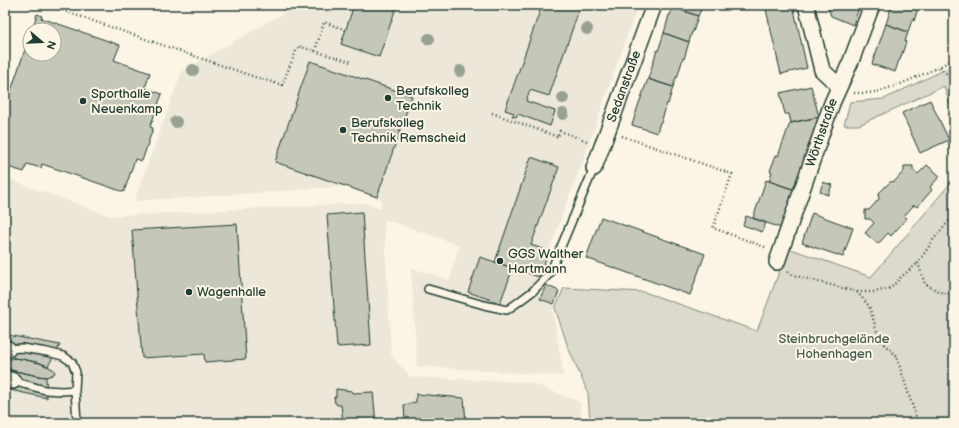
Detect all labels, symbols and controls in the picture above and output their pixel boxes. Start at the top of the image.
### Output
north arrow [22,22,62,62]
text: N [43,39,58,51]
street label: Sedanstraße [604,48,645,124]
place label: Berufskolleg Technik [396,83,469,114]
place label: Sporthalle Neuenkamp [91,86,163,117]
marker: Berufskolleg Technik [383,93,393,103]
street label: Wörthstraße [803,95,841,169]
marker: Sporthalle Neuenkamp [78,96,88,106]
place label: Berufskolleg Technik Remscheid [351,115,466,146]
marker: Berufskolleg Technik Remscheid [338,125,348,135]
place label: GGS Walther Hartmann [508,246,584,277]
marker: GGS Walther Hartmann [495,256,505,266]
place label: Wagenhalle [197,284,266,300]
marker: Wagenhalle [184,287,194,297]
park label: Steinbruchgelände Hohenhagen [779,331,890,362]

